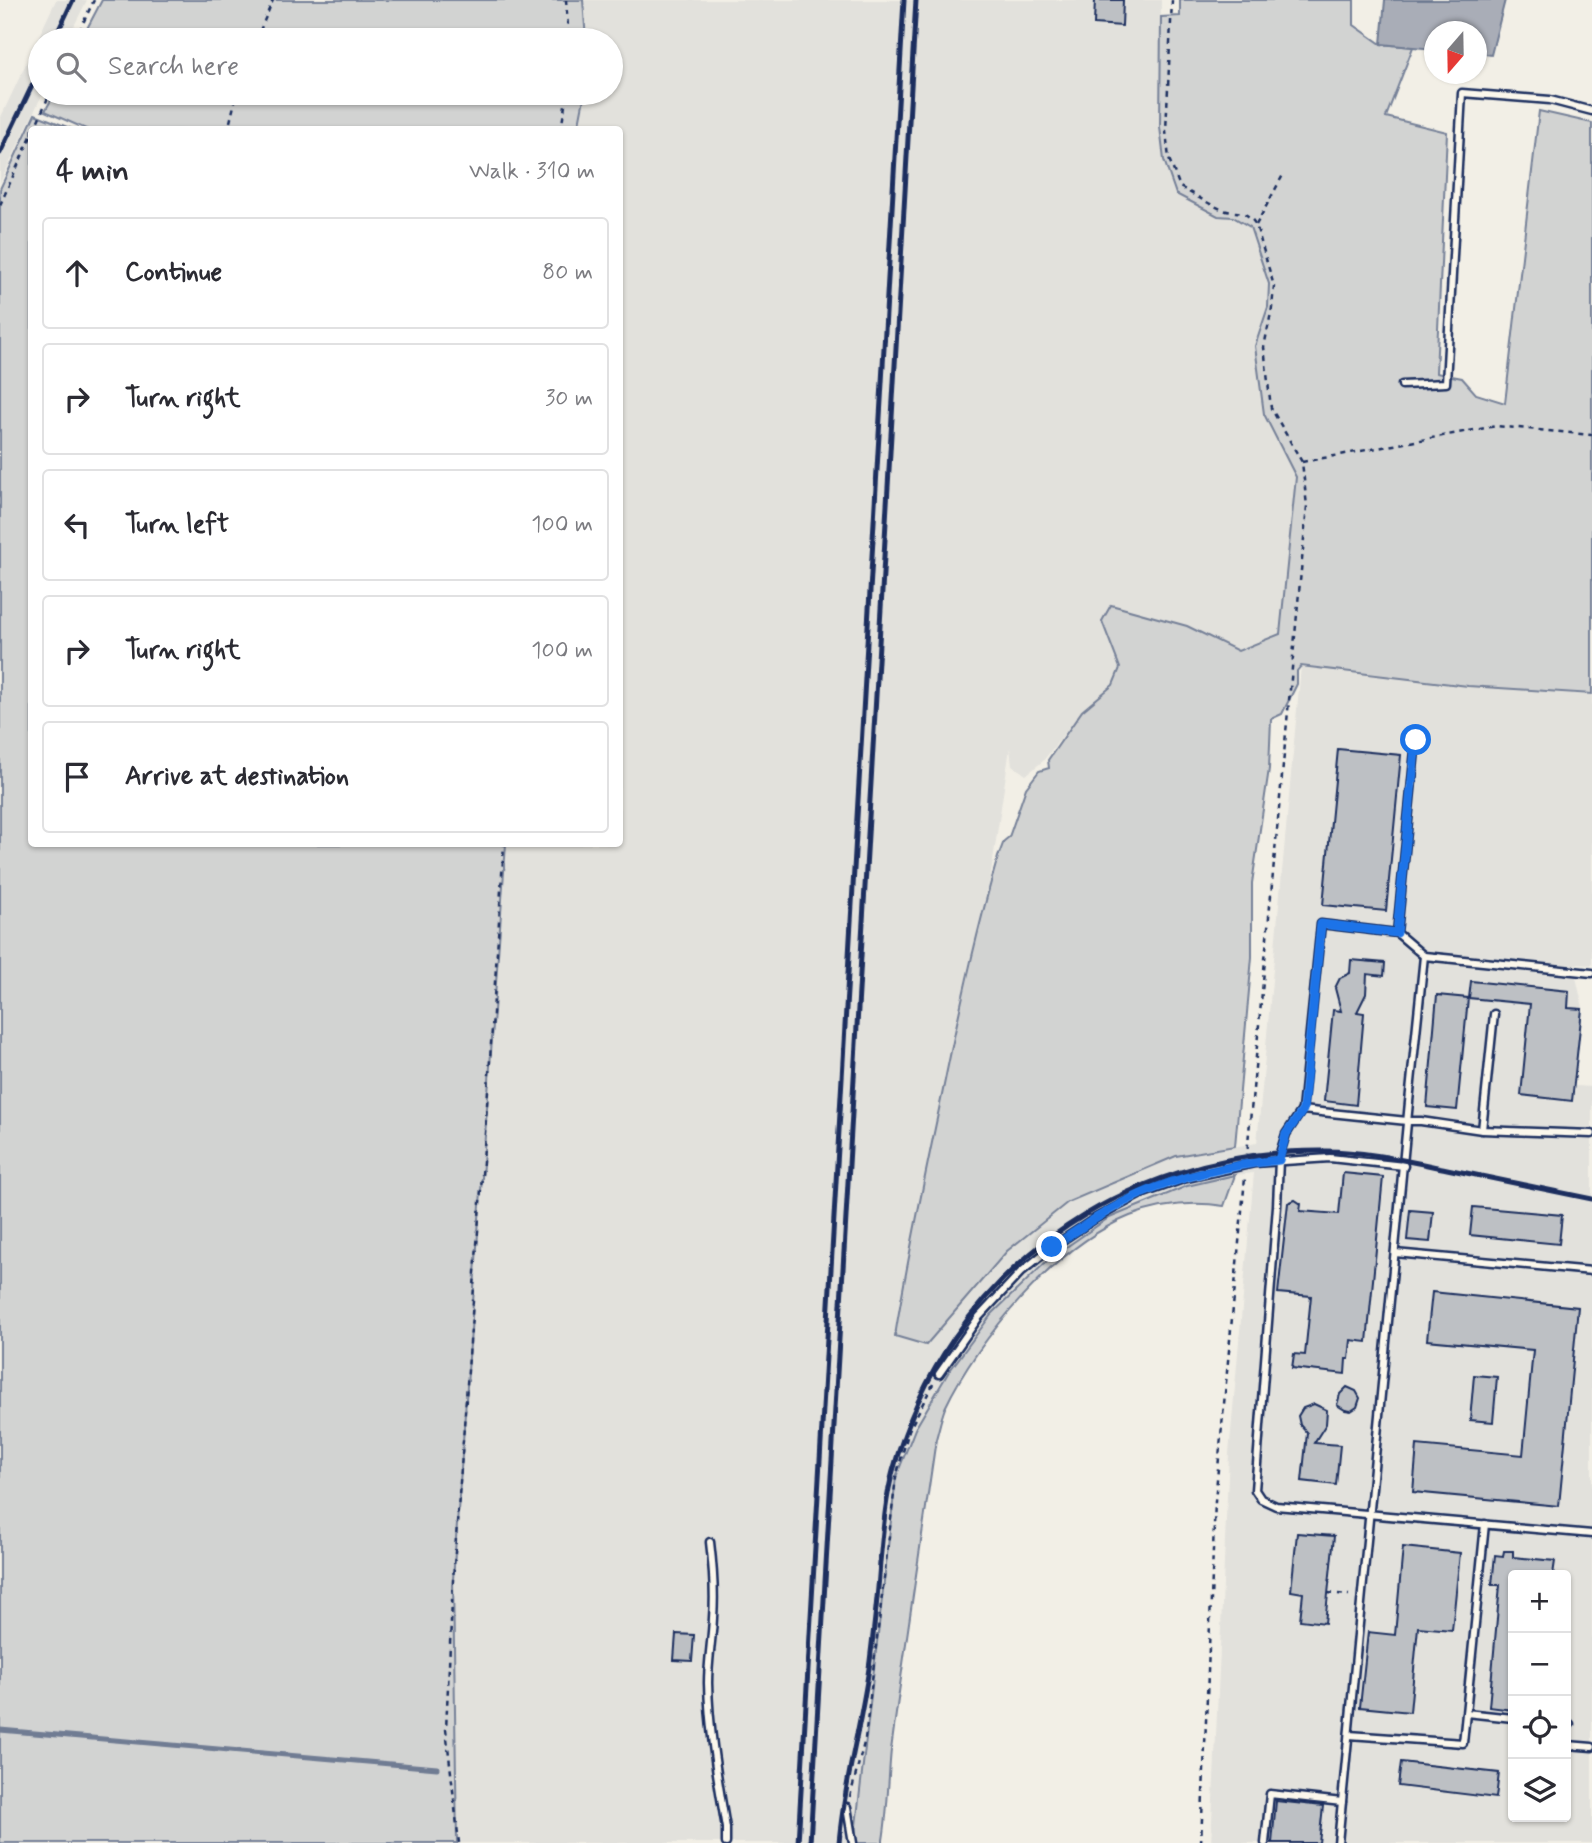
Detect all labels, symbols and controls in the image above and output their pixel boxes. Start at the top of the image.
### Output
north arrow [1424,21,1487,84]
search box [28,28,623,105]
icon: search [52,48,90,86]
text: Search here [108,50,239,84]
text: 4 min [56,152,129,191]
text: Walk · 310 m [469,157,595,187]
icon: ahead [58,254,96,292]
text: Continue [125,256,222,290]
text: 80 m [542,258,593,288]
icon: right [58,380,96,418]
text: Turn right [125,382,241,416]
text: 30 m [545,384,593,414]
icon: left [58,506,96,544]
text: Turn left [125,508,229,542]
text: 100 m [531,510,593,540]
icon: right [58,632,96,670]
text: Turn right [125,634,241,668]
text: 100 m [531,636,593,666]
route start [1400,724,1431,755]
icon: arrive [58,758,96,796]
text: Arrive at destination [125,760,349,794]
route end [1036,1231,1067,1262]
map controls [1508,1570,1571,1822]
button: + [1508,1570,1571,1633]
button: − [1508,1633,1571,1696]
button: locate [1508,1696,1571,1759]
button: layers [1508,1759,1571,1822]

